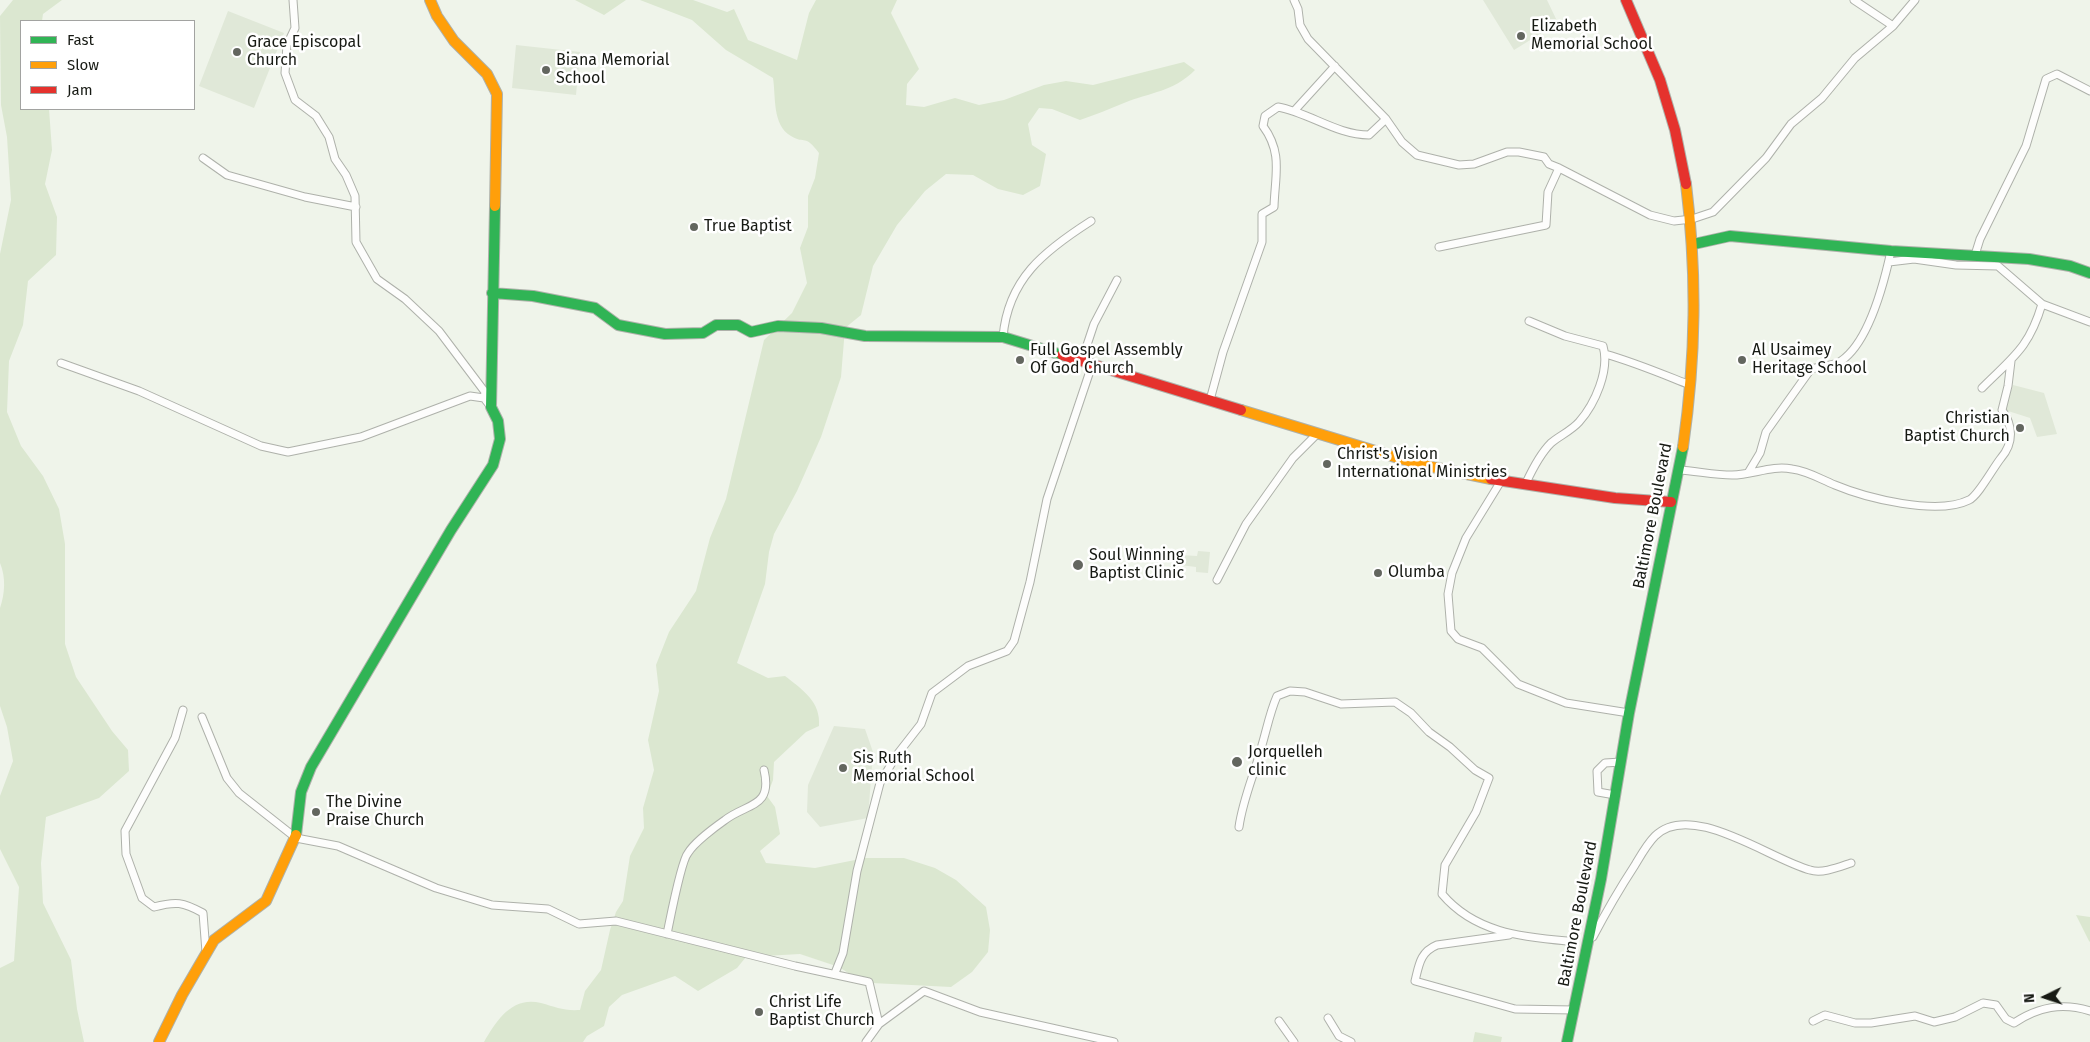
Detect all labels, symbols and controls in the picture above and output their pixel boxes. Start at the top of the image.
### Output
place label: Elizabeth Memorial School [1531,17,1653,55]
legend [20,20,195,110]
marker: Elizabeth Memorial School [1515,30,1527,42]
text: Fast [67,31,94,49]
place label: Grace Episcopal Church [247,33,361,71]
marker: Grace Episcopal Church [231,46,243,58]
place label: Biana Memorial School [556,51,669,89]
text: Slow [67,56,99,74]
marker: Biana Memorial School [540,64,552,76]
text: Jam [67,81,93,99]
place label: True Baptist [704,217,792,237]
marker: True Baptist [688,221,700,233]
place label: Full Gospel Assembly Of God Church [1030,341,1183,379]
place label: Al Usaimey Heritage School [1752,341,1867,379]
marker: Full Gospel Assembly Of God Church [1014,354,1026,366]
marker: Al Usaimey Heritage School [1736,354,1748,366]
place label: Christian Baptist Church [1904,409,2010,447]
marker: Christian Baptist Church [2014,422,2026,434]
street label: Baltimore Boulevard [1629,441,1677,591]
place label: Christ's Vision International Ministries [1337,445,1507,483]
marker: Christ's Vision International Ministries [1321,458,1333,470]
place label: Soul Winning Baptist Clinic [1089,546,1184,584]
marker: Soul Winning Baptist Clinic [1071,558,1085,572]
place label: Olumba [1388,563,1445,583]
marker: Olumba [1372,567,1384,579]
place label: Jorquelleh clinic [1248,743,1323,781]
place label: Sis Ruth Memorial School [853,749,975,787]
marker: Jorquelleh clinic [1230,755,1244,769]
marker: Sis Ruth Memorial School [837,762,849,774]
place label: The Divine Praise Church [326,793,424,831]
marker: The Divine Praise Church [310,806,322,818]
street label: Baltimore Boulevard [1554,839,1602,989]
north arrow [2020,972,2070,1022]
place label: Christ Life Baptist Church [769,993,875,1031]
text: N [2021,993,2038,1003]
marker: Christ Life Baptist Church [753,1006,765,1018]

